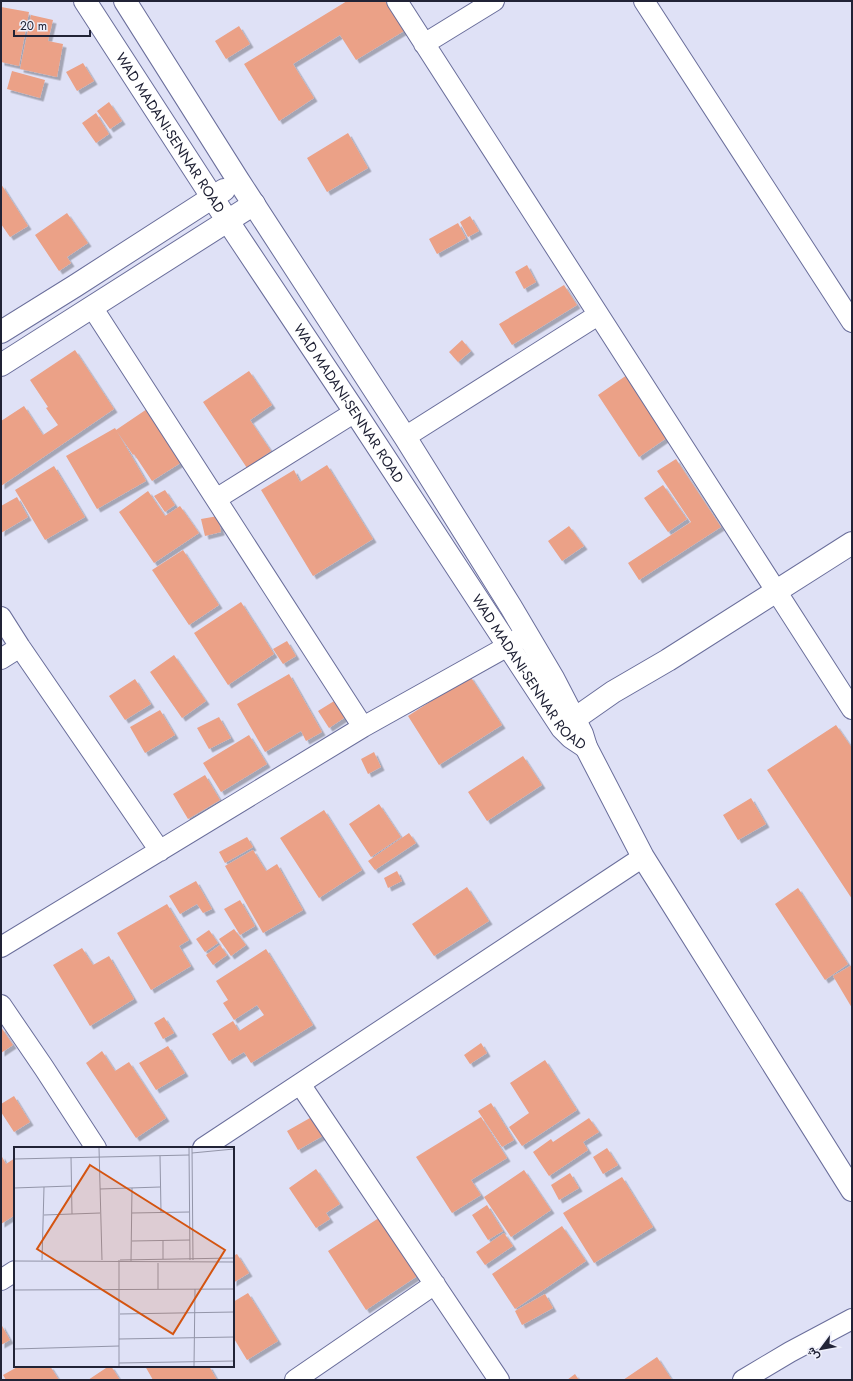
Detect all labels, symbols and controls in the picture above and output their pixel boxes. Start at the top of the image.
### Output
scale bar [14,12,90,38]
text: 20 m [20,17,47,35]
street label: WAD MADANI-SENNAR ROAD [111,49,230,217]
street label: WAD MADANI-SENNAR ROAD [289,320,409,487]
street label: WAD MADANI-SENNAR ROAD [467,590,590,754]
inset map [14,1147,234,1367]
north arrow [801,1329,841,1369]
text: ش [802,1344,823,1364]

